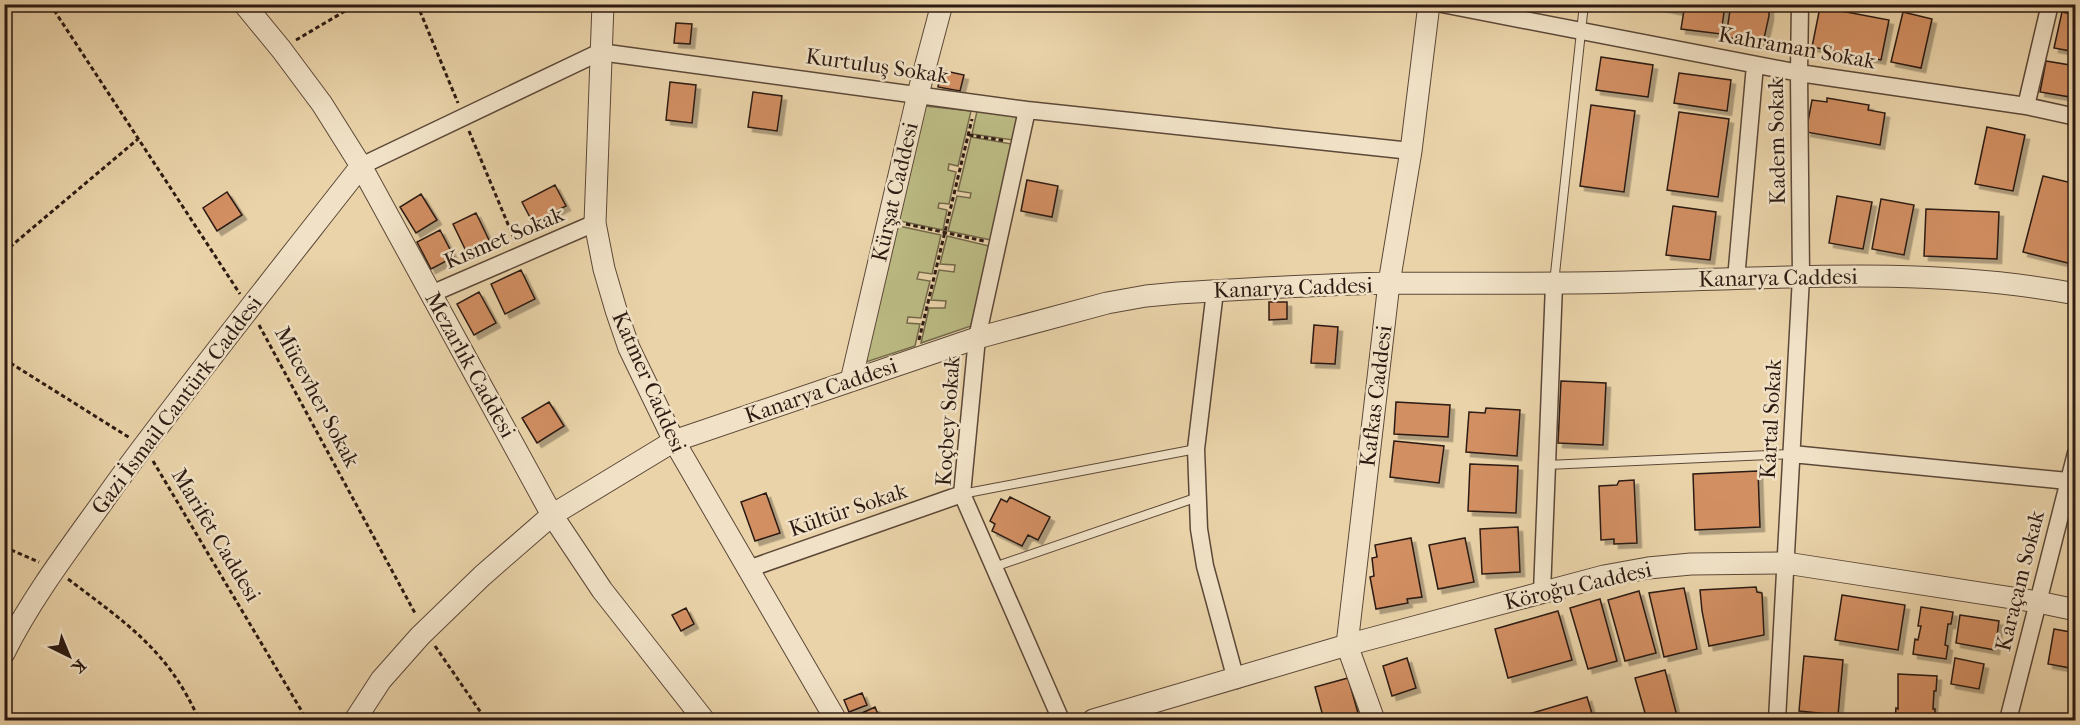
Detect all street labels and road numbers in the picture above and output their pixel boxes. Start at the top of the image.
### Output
street label: Kahraman Sokak [1716,21,1878,75]
street label: Kurtuluş Sokak [804,43,951,89]
street label: Kadem Sokak [1763,76,1791,205]
street label: Kürşat Caddesi [866,119,924,264]
street label: Kısmet Sokak [440,201,568,275]
street label: Kanarya Caddesi [1698,264,1858,292]
street label: Kanarya Caddesi [1213,272,1374,304]
street label: Mezarlık Caddesi [419,287,521,443]
street label: Gazi İsmail Cantürk Caddesi [86,290,268,519]
street label: Katmer Caddesi [606,307,692,457]
street label: Mücevher Sokak [269,322,365,472]
street label: Kafkas Caddesi [1354,323,1398,468]
street label: Kanarya Caddesi [741,353,901,429]
street label: Koçbey Sokak [930,355,966,487]
street label: Kartal Sokak [1755,358,1787,480]
street label: Marifet Caddesi [166,464,266,607]
street label: Kültür Sokak [785,477,911,542]
street label: Karaçam Sokak [1990,507,2050,654]
street label: Köroğu Caddesi [1502,556,1655,616]

